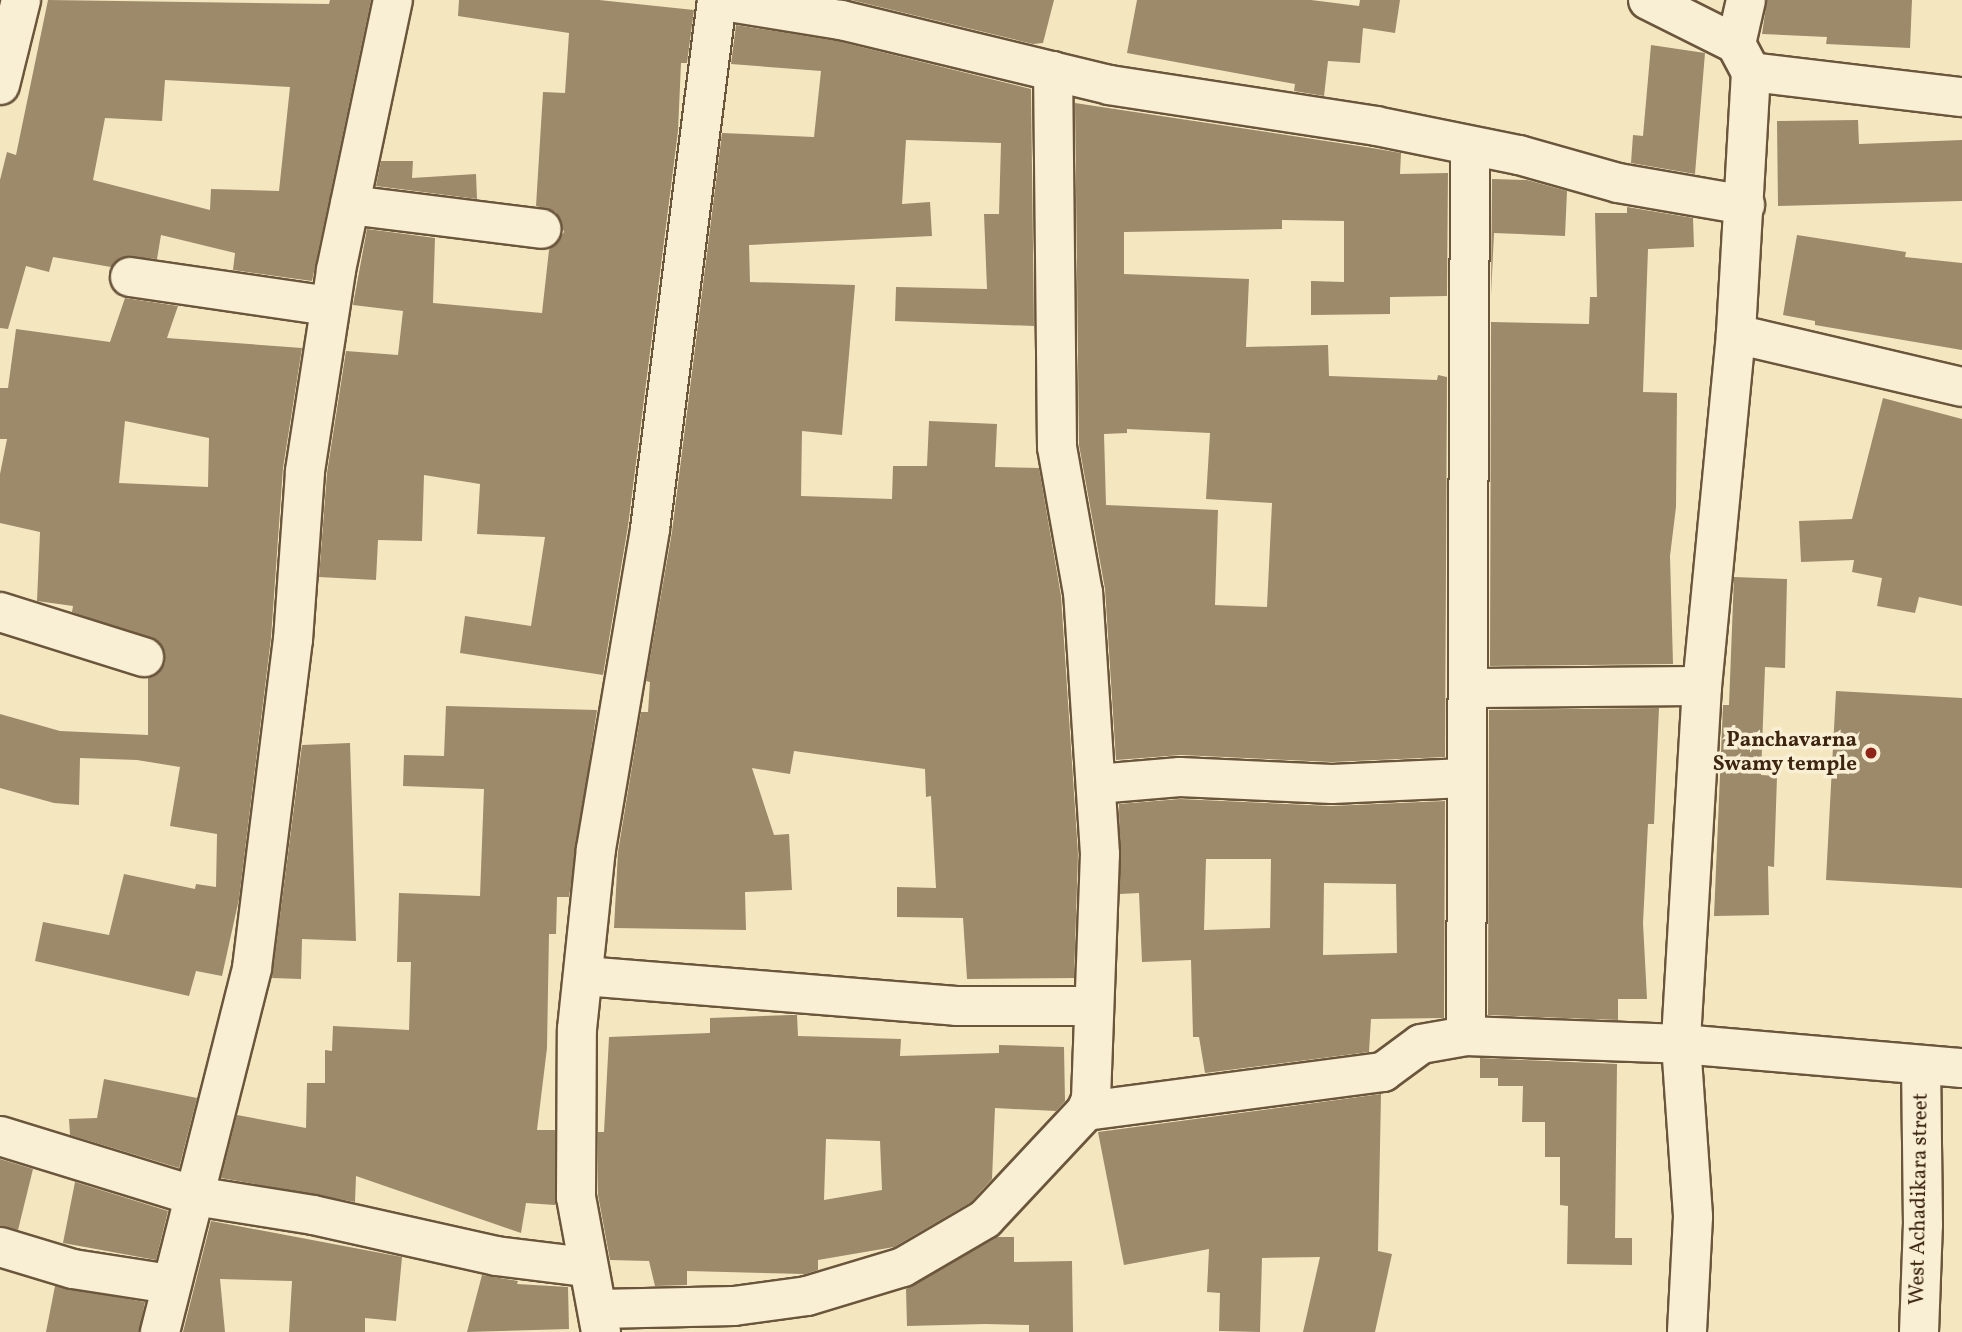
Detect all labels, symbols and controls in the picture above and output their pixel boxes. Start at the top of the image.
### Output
place label: Panchavarna Swamy temple [1712,728,1857,778]
marker: Panchavarna Swamy temple [1863,745,1879,761]
street label: West Achadikara street [1906,1093,1934,1305]

